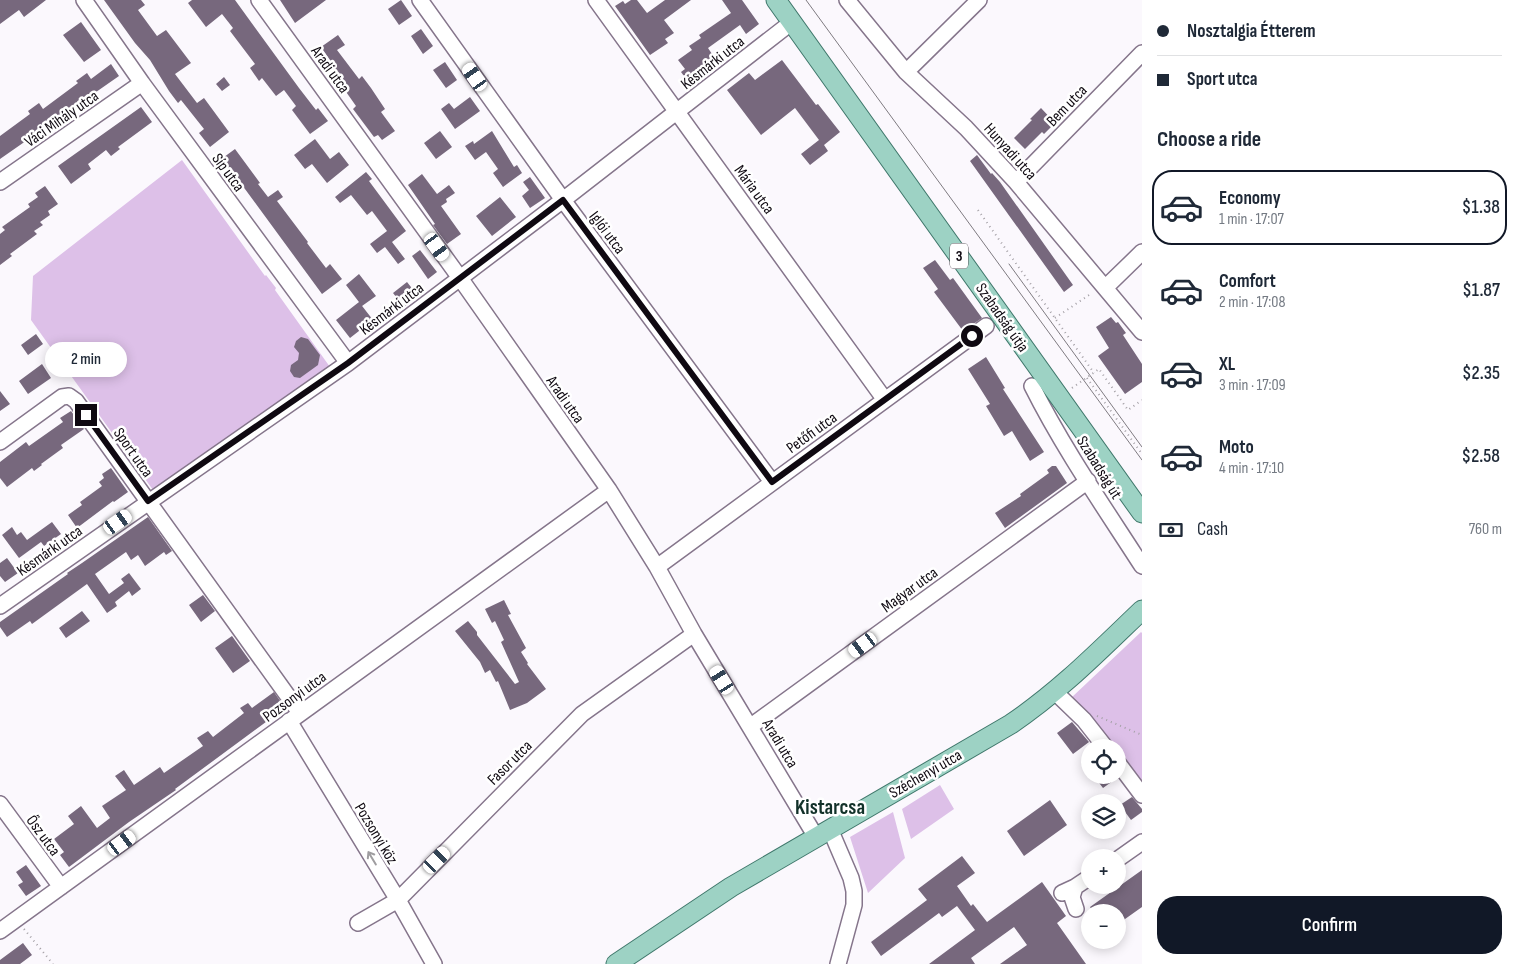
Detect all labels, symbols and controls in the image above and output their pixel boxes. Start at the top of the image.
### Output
text: Nosztalgia Étterem [1187,20,1316,43]
street label: Késmárki utca [677,32,749,94]
street label: Aradi utca [306,42,353,97]
car [460,60,489,94]
text: Sport utca [1187,68,1258,91]
street label: Bem utca [1043,81,1091,131]
street label: Váci Mihály utca [21,87,102,152]
street label: Hunyadi utca [980,120,1040,184]
text: Choose a ride [1157,126,1261,153]
street label: Síp utca [208,150,248,196]
street label: Mária utca [730,162,778,218]
icon: car [1159,185,1204,230]
text: Economy [1219,187,1281,210]
text: $1.38 [1462,196,1500,219]
street label: Iglói utca [585,208,629,258]
text: 1 min · 17:07 [1219,210,1284,229]
car [422,230,451,264]
road number: 3 [950,244,968,268]
icon: car [1159,268,1204,313]
text: Comfort [1219,270,1276,293]
street label: Késmárki utca [356,279,428,340]
text: $1.87 [1462,279,1500,302]
street label: Szabadság útja [971,280,1032,356]
text: 2 min · 17:08 [1219,293,1286,312]
route start [961,325,983,347]
callout: 2 min [45,342,127,378]
text: 2 min [71,350,101,369]
icon: car [1159,351,1204,396]
text: XL [1219,353,1235,376]
text: $2.35 [1462,362,1500,385]
street label: Aradi utca [541,372,588,427]
text: 3 min · 17:09 [1219,376,1286,395]
route end [75,404,97,426]
street label: Petőfi utca [783,409,841,458]
street label: Sport utca [109,424,157,481]
street label: Szabadság út [1072,433,1126,503]
icon: car [1159,434,1204,479]
text: Moto [1219,436,1254,459]
text: $2.58 [1462,445,1500,468]
text: 4 min · 17:10 [1219,459,1284,478]
car [101,507,134,537]
icon: cash [1157,516,1185,544]
text: Cash [1197,518,1228,541]
text: 760 m [1469,520,1502,539]
street label: Késmárki utca [13,522,86,581]
street label: Magyar utca [878,563,942,617]
car [846,630,879,660]
car [707,663,736,697]
street label: Pozsonyi utca [259,668,330,727]
street label: Aradi utca [757,715,802,772]
street label: Fasor utca [484,737,536,789]
map controls [1081,739,1126,949]
button: locate [1081,739,1126,784]
street label: Széchenyi utca [886,746,965,803]
button: layers [1081,794,1126,839]
district label: Kistarcsa [795,795,865,820]
street label: Pozsonyi köz [350,800,401,868]
street label: Ősz utca [22,812,64,860]
car [105,828,138,858]
car [421,844,452,876]
button: + [1081,849,1126,894]
one-way arrow [367,852,377,866]
button: Confirm [1157,896,1502,954]
button: − [1081,904,1126,949]

